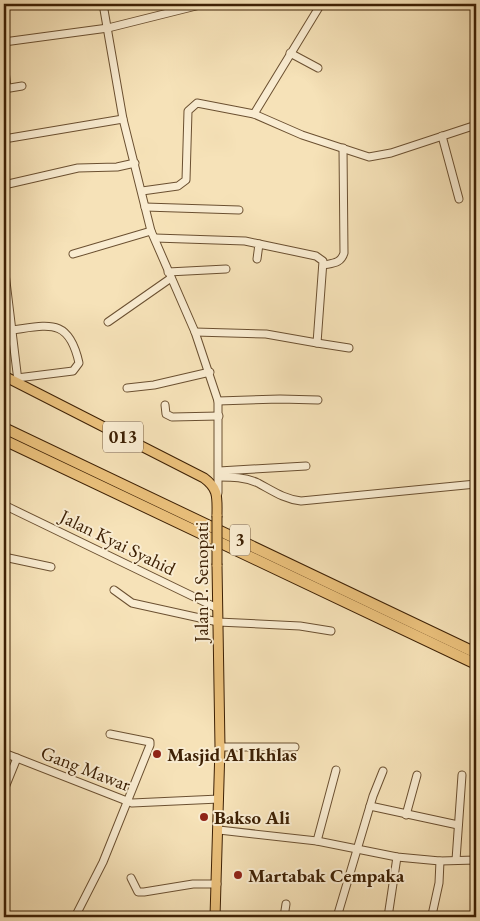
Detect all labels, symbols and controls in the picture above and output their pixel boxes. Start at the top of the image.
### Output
road number: 013 [103,422,143,452]
street label: Jalan Kyai Syahid [54,503,180,581]
street label: Jalan P. Senopati [189,521,214,644]
road number: 3 [230,524,250,556]
street label: Gang Mawar [37,740,135,797]
place label: Masjid Al Ikhlas [167,742,297,767]
marker: Masjid Al Ikhlas [151,748,163,760]
place label: Bakso Ali [214,805,291,830]
marker: Bakso Ali [198,811,210,823]
place label: Martabak Cempaka [248,863,405,888]
marker: Martabak Cempaka [232,869,244,881]

